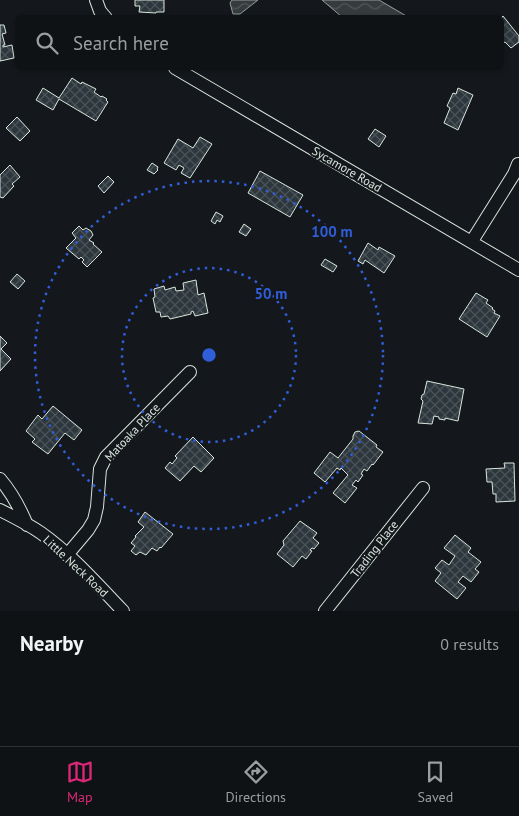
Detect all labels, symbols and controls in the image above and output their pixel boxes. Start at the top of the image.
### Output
search box [15,15,504,70]
icon: search [33,29,61,57]
text: Search here [73,31,169,55]
street label: Sycamore Road [309,143,385,195]
text: 100 m [311,222,353,241]
text: 50 m [255,284,287,303]
centre of rings [200,346,218,364]
street label: Matoaka Place [101,400,163,464]
street label: Trading Place [347,517,401,581]
street label: Little Neck Road [40,532,112,600]
text: Nearby [20,630,83,657]
text: 0 results [440,634,499,654]
tab: Map [66,758,94,806]
tab: Directions [225,758,286,806]
tab: Saved [418,758,453,806]

